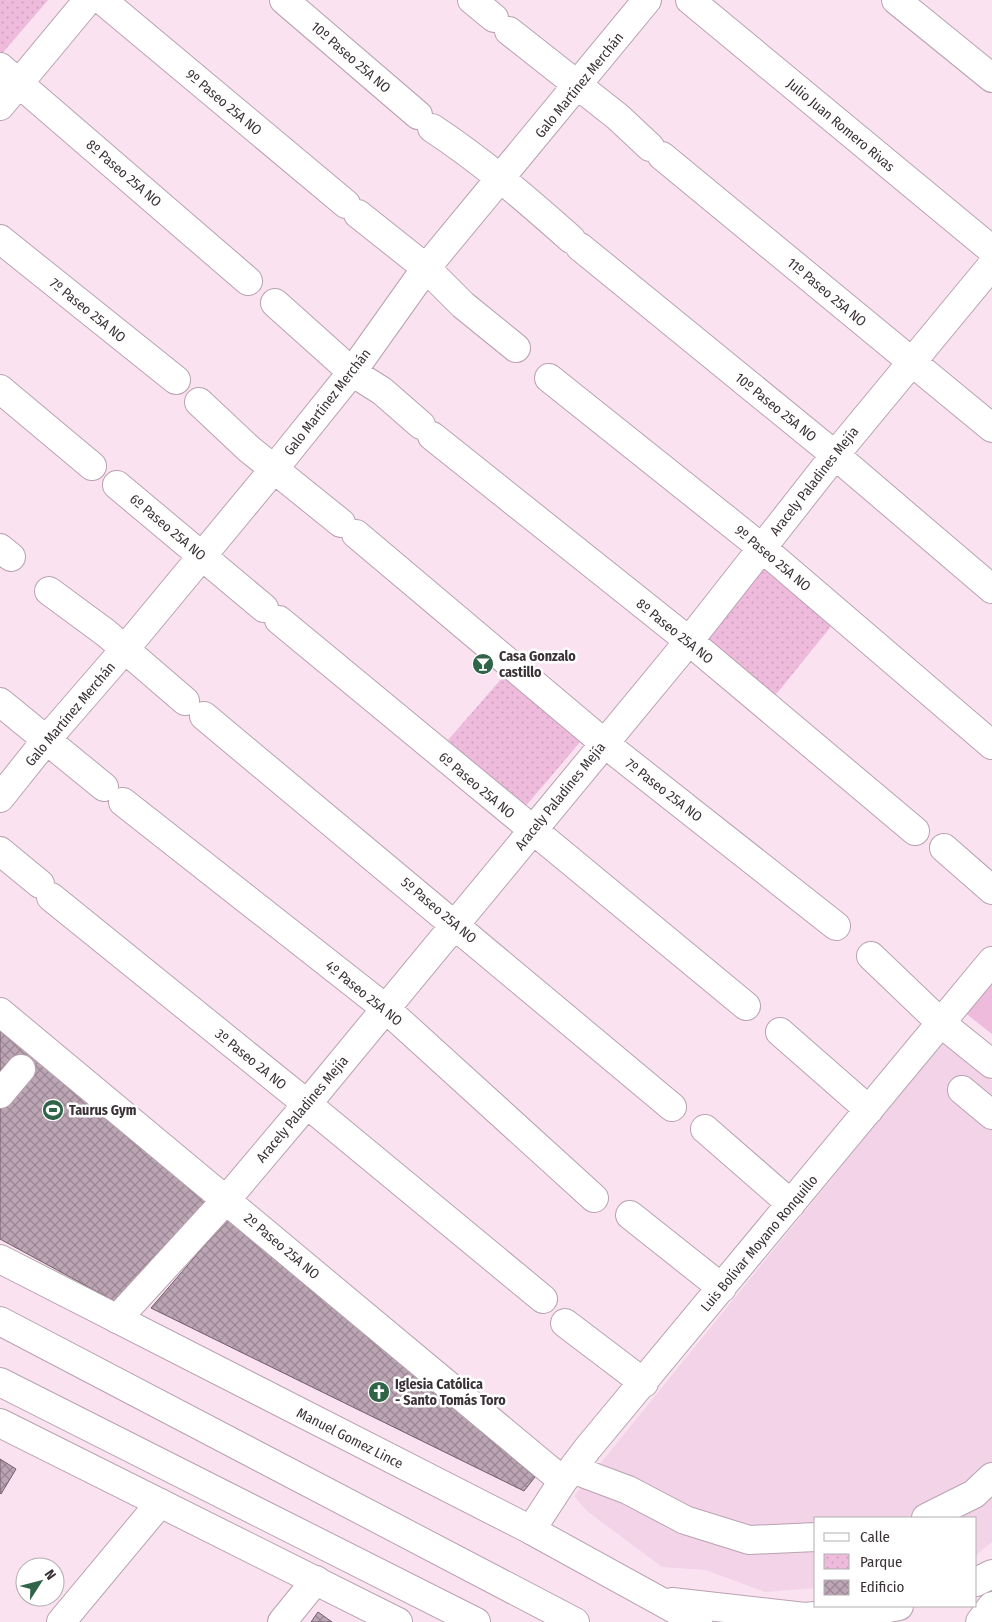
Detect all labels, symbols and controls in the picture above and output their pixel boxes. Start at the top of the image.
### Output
street label: 10º Paseo 25A NO [307,18,394,97]
street label: Galo Martínez Merchán [532,29,627,142]
street label: 9º Paseo 25A NO [182,66,265,139]
street label: Julio Juan Romero Rivas [783,75,898,175]
street label: 8º Paseo 25A NO [83,136,165,211]
street label: 11º Paseo 25A NO [784,254,870,330]
street label: 7º Paseo 25A NO [46,275,129,346]
street label: Galo Martínez Merchán [280,346,374,459]
street label: 10º Paseo 25A NO [732,369,820,446]
street label: Aracely Paladines Mejía [767,423,862,539]
street label: 6º Paseo 25A NO [126,491,209,564]
street label: 9º Paseo 25A NO [731,522,814,595]
street label: 8º Paseo 25A NO [633,595,717,668]
place label: Casa Gonzalo castillo [499,648,576,681]
bar icon: Casa Gonzalo castillo [471,652,495,676]
street label: Galo Martínez Merchán [22,659,119,770]
street label: Aracely Paladines Mejía [512,739,609,854]
street label: 6º Paseo 25A NO [435,749,518,822]
street label: 7º Paseo 25A NO [622,755,706,826]
street label: 5º Paseo 25A NO [397,874,480,947]
street label: 4º Paseo 25A NO [322,957,406,1030]
street label: 3º Paseo 2A NO [212,1025,290,1093]
street label: Aracely Paladines Mejía [253,1053,352,1166]
sports icon: Taurus Gym [41,1098,65,1122]
place label: Taurus Gym [69,1102,137,1119]
street label: Luis Bolívar Moyano Ronquillo [697,1172,821,1315]
street label: 2º Paseo 25A NO [240,1210,323,1283]
place label: Iglesia Católica - Santo Tomás Toro [395,1376,506,1409]
church icon: Iglesia Católica - Santo Tomás Toro [367,1380,391,1404]
street label: Manuel Gomez Lince [294,1404,406,1473]
legend [814,1517,977,1607]
text: Calle [860,1528,890,1546]
text: Parque [860,1553,903,1571]
north arrow [15,1557,65,1607]
text: N [41,1566,59,1583]
text: Edificio [860,1578,905,1596]

